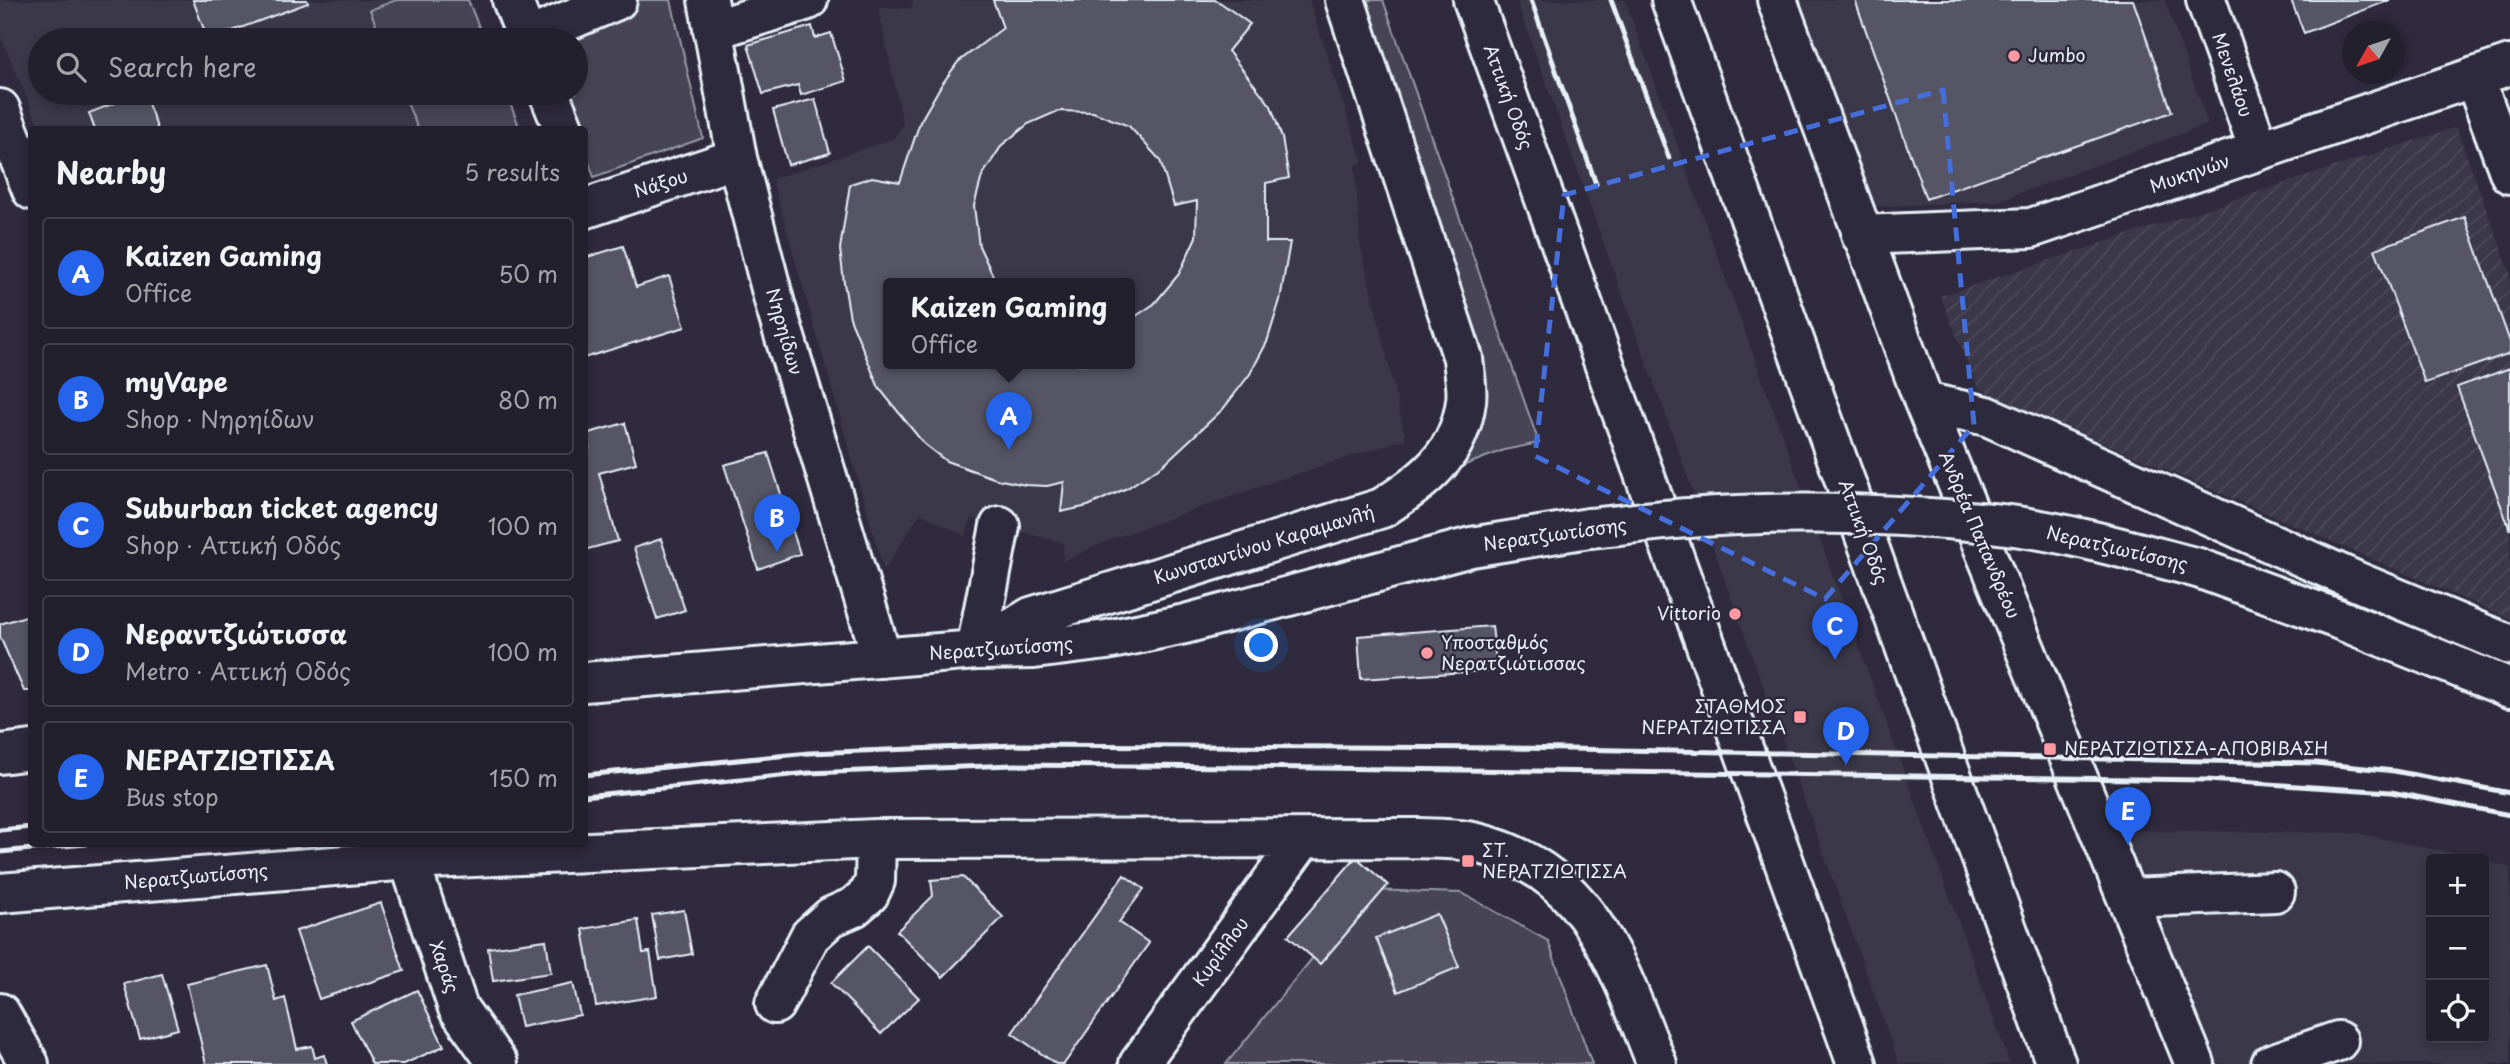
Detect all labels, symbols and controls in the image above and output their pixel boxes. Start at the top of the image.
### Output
north arrow [2342,21,2405,84]
search box [28,28,588,105]
street label: Μενελάου [2206,29,2260,120]
street label: Αττική Οδός [1478,40,1541,153]
place label: Jumbo [2028,41,2086,68]
text: Search here [108,47,257,86]
icon: search [52,48,90,86]
marker: Jumbo [2006,48,2022,64]
street label: Μυκηνών [2146,146,2233,199]
text: Nearby [56,149,166,194]
text: 5 results [464,154,560,189]
street label: Νάξου [630,161,691,204]
text: Kaizen Gaming [125,236,322,275]
text: A [72,256,90,291]
text: 50 m [498,256,558,291]
text: Office [125,275,192,310]
popup [883,278,1135,369]
street label: Νηρηίδων [760,285,811,378]
text: Kaizen Gaming [911,287,1107,326]
text: Office [911,326,978,361]
text: myVape [125,362,228,401]
text: B [73,382,89,417]
text: 80 m [498,382,558,417]
pin: A [986,392,1032,450]
text: Shop · Νηρηίδων [125,401,315,436]
street label: Ανδρέα Παπανδρέου [1933,447,2028,622]
street label: Αττική Οδός [1833,475,1896,588]
text: Suburban ticket agency [125,488,438,527]
pin: B [754,494,800,552]
street label: Κωνσταντίνου Καραμανλή [1150,497,1377,590]
text: C [72,508,90,543]
text: 100 m [488,508,558,543]
street label: Νερατζιωτίσσης [1481,510,1628,557]
street label: Νερατζιωτίσσης [2044,518,2191,577]
text: Shop · Αττική Οδός [125,527,341,562]
place label: Vittorio [1657,599,1721,626]
pin: C [1812,602,1858,660]
marker: Vittorio [1727,606,1743,622]
text: Νεραντζιώτισσα [125,614,347,653]
your location [1244,628,1278,662]
place label: Υποσταθμός Νερατζιώτισσας [1441,628,1586,676]
street label: Νερατζιωτίσσης [928,629,1074,666]
text: D [72,634,90,669]
text: 100 m [488,634,558,669]
marker: Υποσταθμός Νερατζιώτισσας [1419,645,1435,661]
text: Metro · Αττική Οδός [125,653,351,688]
place label: ΣΤΑΘΜΟΣ ΝΕΡΑΤΖΙΩΤΙΣΣΑ [1641,692,1786,740]
pin: D [1823,707,1869,765]
marker: ΣΤΑΘΜΟΣ ΝΕΡΑΤΖΙΩΤΙΣΣΑ [1792,709,1808,725]
place label: ΝΕΡΑΤΖΙΩΤΙΣΣΑ-ΑΠΟΒΙΒΑΣΗ [2064,734,2328,761]
text: ΝΕΡΑΤΖΙΩΤΙΣΣΑ [125,740,335,779]
marker: ΝΕΡΑΤΖΙΩΤΙΣΣΑ-ΑΠΟΒΙΒΑΣΗ [2042,741,2058,757]
text: E [74,760,88,795]
text: 150 m [489,760,558,795]
text: Bus stop [125,779,219,814]
pin: E [2105,787,2151,845]
place label: ΣΤ. ΝΕΡΑΤΖΙΩΤΙΣΣΑ [1482,836,1627,884]
marker: ΣΤ. ΝΕΡΑΤΖΙΩΤΙΣΣΑ [1460,853,1476,869]
map controls [2426,854,2489,1043]
button: + [2426,854,2489,917]
street label: Νερατζιωτίσσης [123,856,269,895]
street label: Κυρίλλου [1185,911,1254,991]
button: − [2426,917,2489,980]
street label: Χαράς [424,937,467,996]
button: locate [2426,980,2489,1043]

